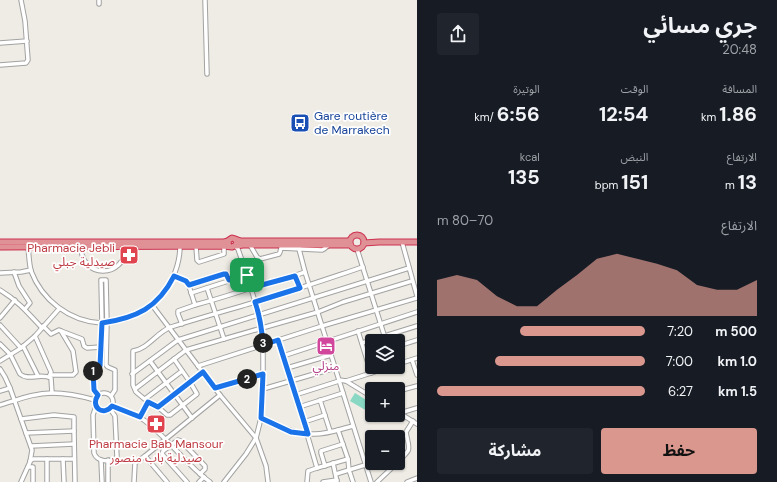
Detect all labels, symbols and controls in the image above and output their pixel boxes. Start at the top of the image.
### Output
text: جري مسائي [643,11,757,40]
button: share [437,13,479,55]
text: 20:48 [722,41,757,58]
text: الوتيرة [513,82,540,96]
text: الوقت [621,82,648,96]
text: المسافة [722,82,757,96]
text: 6:56 [497,101,540,127]
text: 12:54 [599,101,648,127]
text: 1.86 [719,101,757,127]
place label: Gare routière de Marrakech [314,108,390,138]
text: /km [474,110,497,124]
text: km [701,110,719,124]
bus stop icon: Gare routière de Marrakech [289,112,311,134]
text: kcal [520,150,540,164]
text: النبض [620,150,648,164]
text: الارتفاع [727,150,757,164]
text: 135 [508,164,540,190]
text: 151 [621,169,648,195]
text: 13 [738,169,757,195]
text: bpm [595,178,621,192]
text: m [725,178,738,192]
text: 70–80 m [437,212,493,229]
text: الارتفاع [721,217,757,234]
place label: Pharmacie Jebli صيدلية جبلي [27,240,115,272]
pharmacy icon: Pharmacie Jebli صيدلية جبلي [118,244,140,266]
pin [230,258,264,292]
icon: arrive [236,264,258,286]
text: 7:20 [667,323,693,340]
text: 500 m [715,323,757,340]
pin: 3 [253,333,273,353]
map controls [365,334,405,470]
button: layers [365,334,405,374]
hotel icon: منزلي [315,335,337,357]
text: 3 [260,336,266,350]
text: 7:00 [666,353,693,370]
text: 1.0 km [718,353,757,370]
place label: منزلي [313,358,339,376]
pin: 1 [83,361,103,381]
text: 1 [91,364,95,378]
pin: 2 [237,369,257,389]
text: 2 [244,372,250,386]
button: + [365,382,405,422]
text: 6:27 [668,383,693,400]
text: 1.5 km [718,383,757,400]
pharmacy icon: Pharmacie Bab Mansour صيدلية باب منصور [145,413,167,435]
button: مشاركة [437,428,593,474]
button: حفظ [601,428,757,474]
button: − [365,430,405,470]
place label: Pharmacie Bab Mansour صيدلية باب منصور [89,436,224,466]

